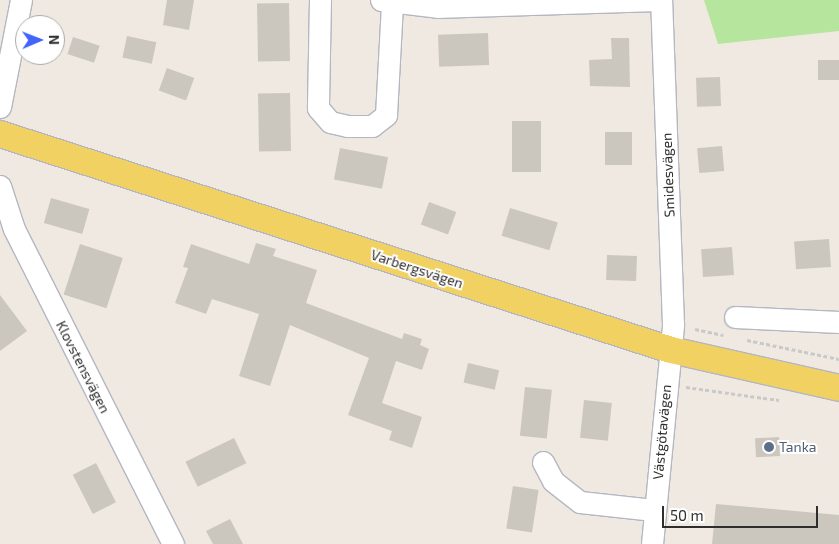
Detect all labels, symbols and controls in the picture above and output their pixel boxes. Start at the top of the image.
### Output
north arrow [15,15,65,65]
text: N [46,35,63,45]
street label: Smidesvägen [658,132,678,218]
street label: Varbergsvägen [369,246,465,292]
street label: Klovstensvägen [53,318,113,416]
street label: Västgötavägen [649,384,675,480]
place label: Tanka [779,439,816,455]
marker: Tanka [763,441,775,453]
scale bar [664,496,820,528]
text: 50 m [670,506,704,524]

